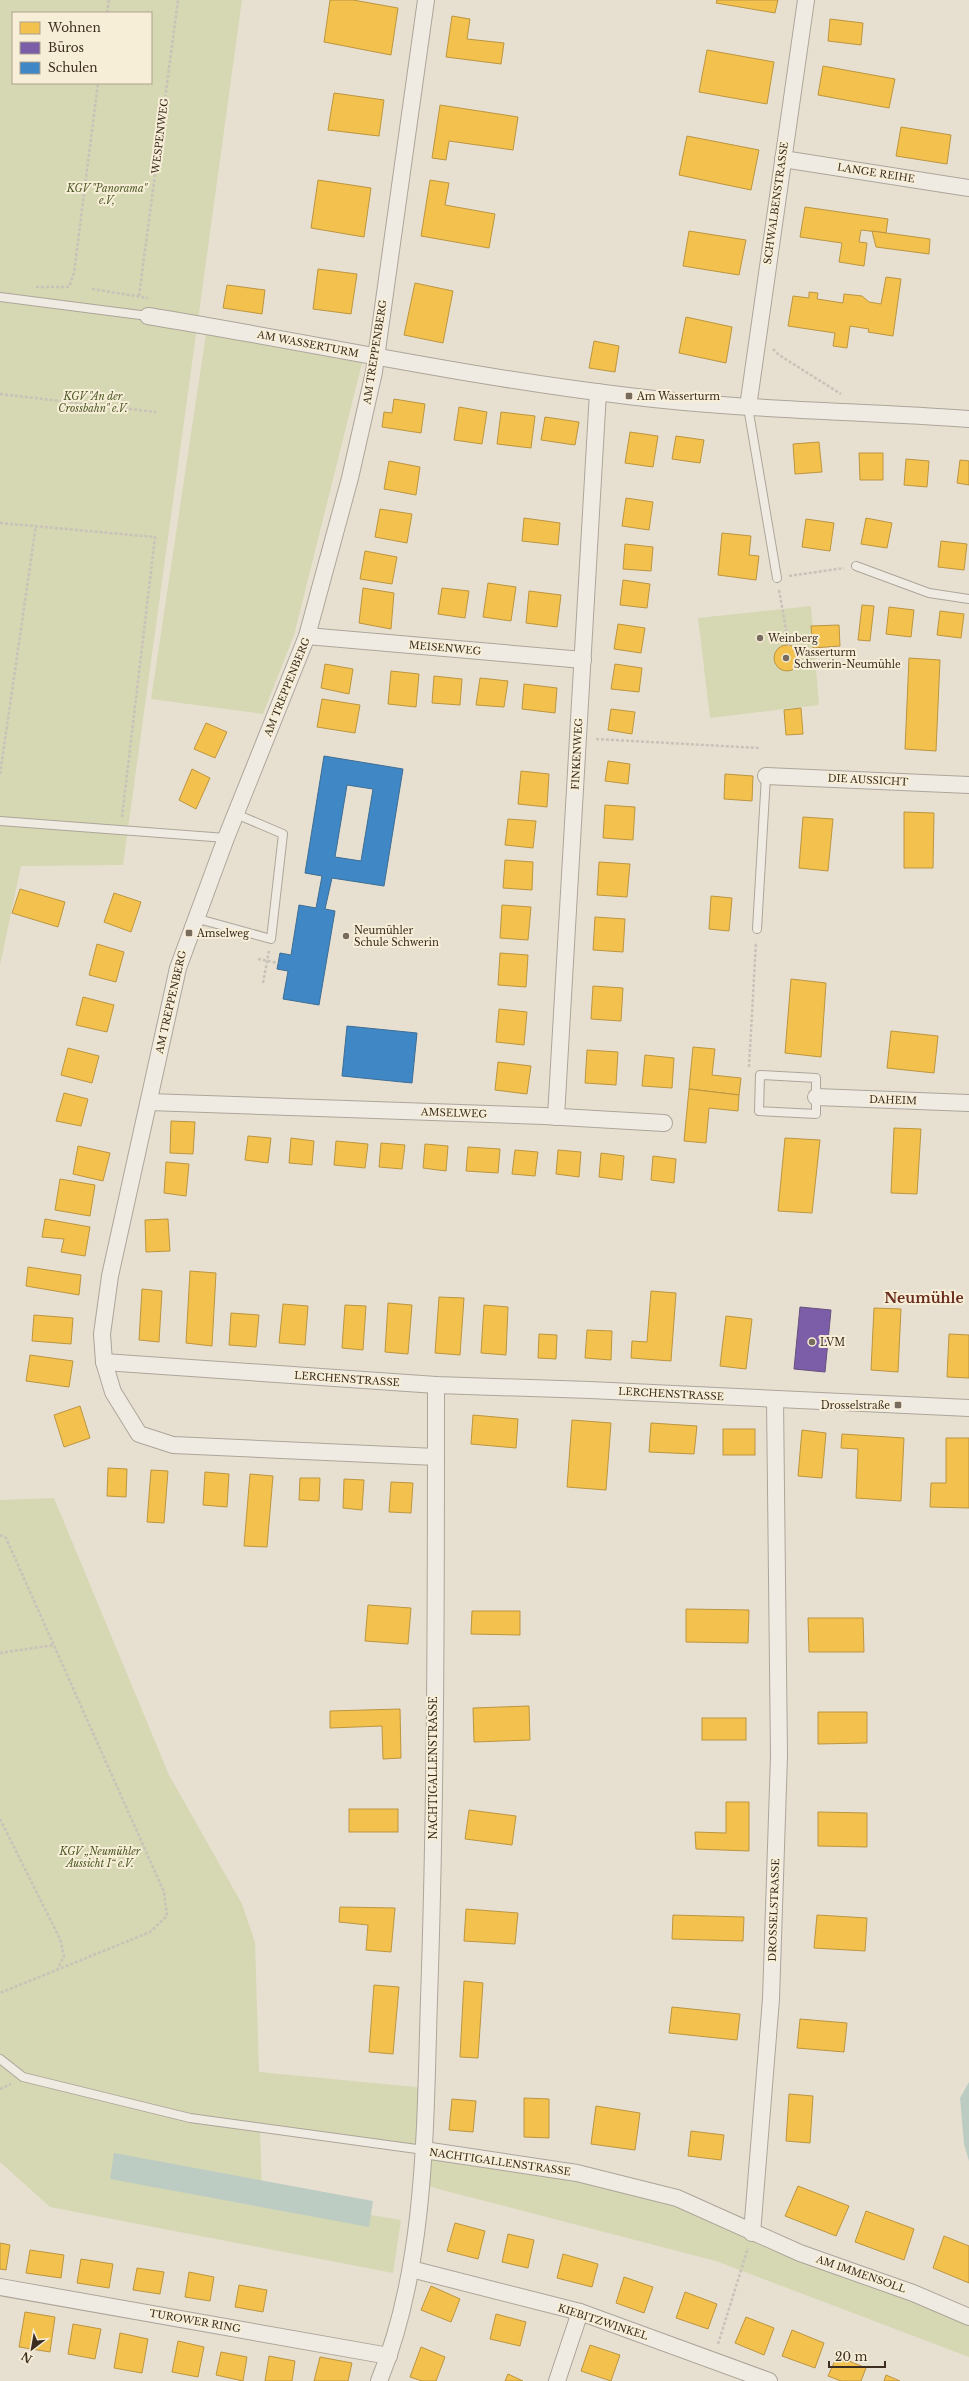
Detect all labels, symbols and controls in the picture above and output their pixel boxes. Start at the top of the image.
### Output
legend [12,12,152,84]
text: Wohnen [47,20,101,35]
text: Büros [48,40,84,55]
text: Schulen [48,60,98,75]
street label: WESPENWEG [149,97,171,176]
street label: SCHWALBENSTRASSE [761,141,791,265]
street label: LANGE REIHE [836,160,916,186]
park label: KGV "Panorama" e.V, [66,182,149,207]
street label: AM TREPPENBERG [360,298,390,406]
street label: AM WASSERTURM [255,328,360,360]
park label: KGV "An der Crossbahn" e.V. [58,390,128,415]
place label: Am Wasserturm [636,390,720,403]
marker: Am Wasserturm [624,391,634,401]
place label: Weinberg [767,632,819,645]
marker: Weinberg [755,633,765,643]
street label: AM TREPPENBERG [261,635,313,739]
street label: MEISENWEG [408,638,482,658]
place label: Wasserturm Schwerin-Neumühle [793,646,901,671]
marker: Wasserturm Schwerin-Neumühle [781,653,791,663]
street label: FINKENWEG [569,718,585,790]
street label: DIE AUSSICHT [827,771,909,789]
place label: Neumühler Schule Schwerin [354,924,439,949]
place label: Amselweg [196,927,250,940]
marker: Amselweg [184,928,194,938]
marker: Neumühler Schule Schwerin [341,931,351,941]
street label: AM TREPPENBERG [153,949,189,1056]
street label: DAHEIM [869,1093,917,1107]
street label: AMSELWEG [420,1105,488,1121]
district label: Neumühle [884,1289,964,1307]
place label: LVM [820,1336,845,1349]
marker: LVM [807,1337,817,1347]
street label: LERCHENSTRASSE [294,1369,400,1389]
street label: LERCHENSTRASSE [618,1385,724,1403]
place label: Drosselstraße [821,1399,890,1412]
marker: Drosselstraße [893,1400,903,1410]
street label: NACHTIGALLENSTRASSE [427,1697,440,1839]
park label: KGV „Neumühler Aussicht I“ e.V. [59,1845,141,1870]
street label: DROSSELSTRASSE [766,1858,782,1962]
street label: NACHTIGALLENSTRASSE [428,2146,572,2178]
street label: AM IMMENSOLL [814,2252,908,2296]
street label: KIEBITZWINKEL [556,2301,650,2343]
street label: TUROWER RING [148,2307,242,2335]
north arrow [12,2329,52,2369]
scale bar [829,2343,885,2369]
text: N [18,2349,35,2366]
text: 20 m [835,2349,867,2364]

